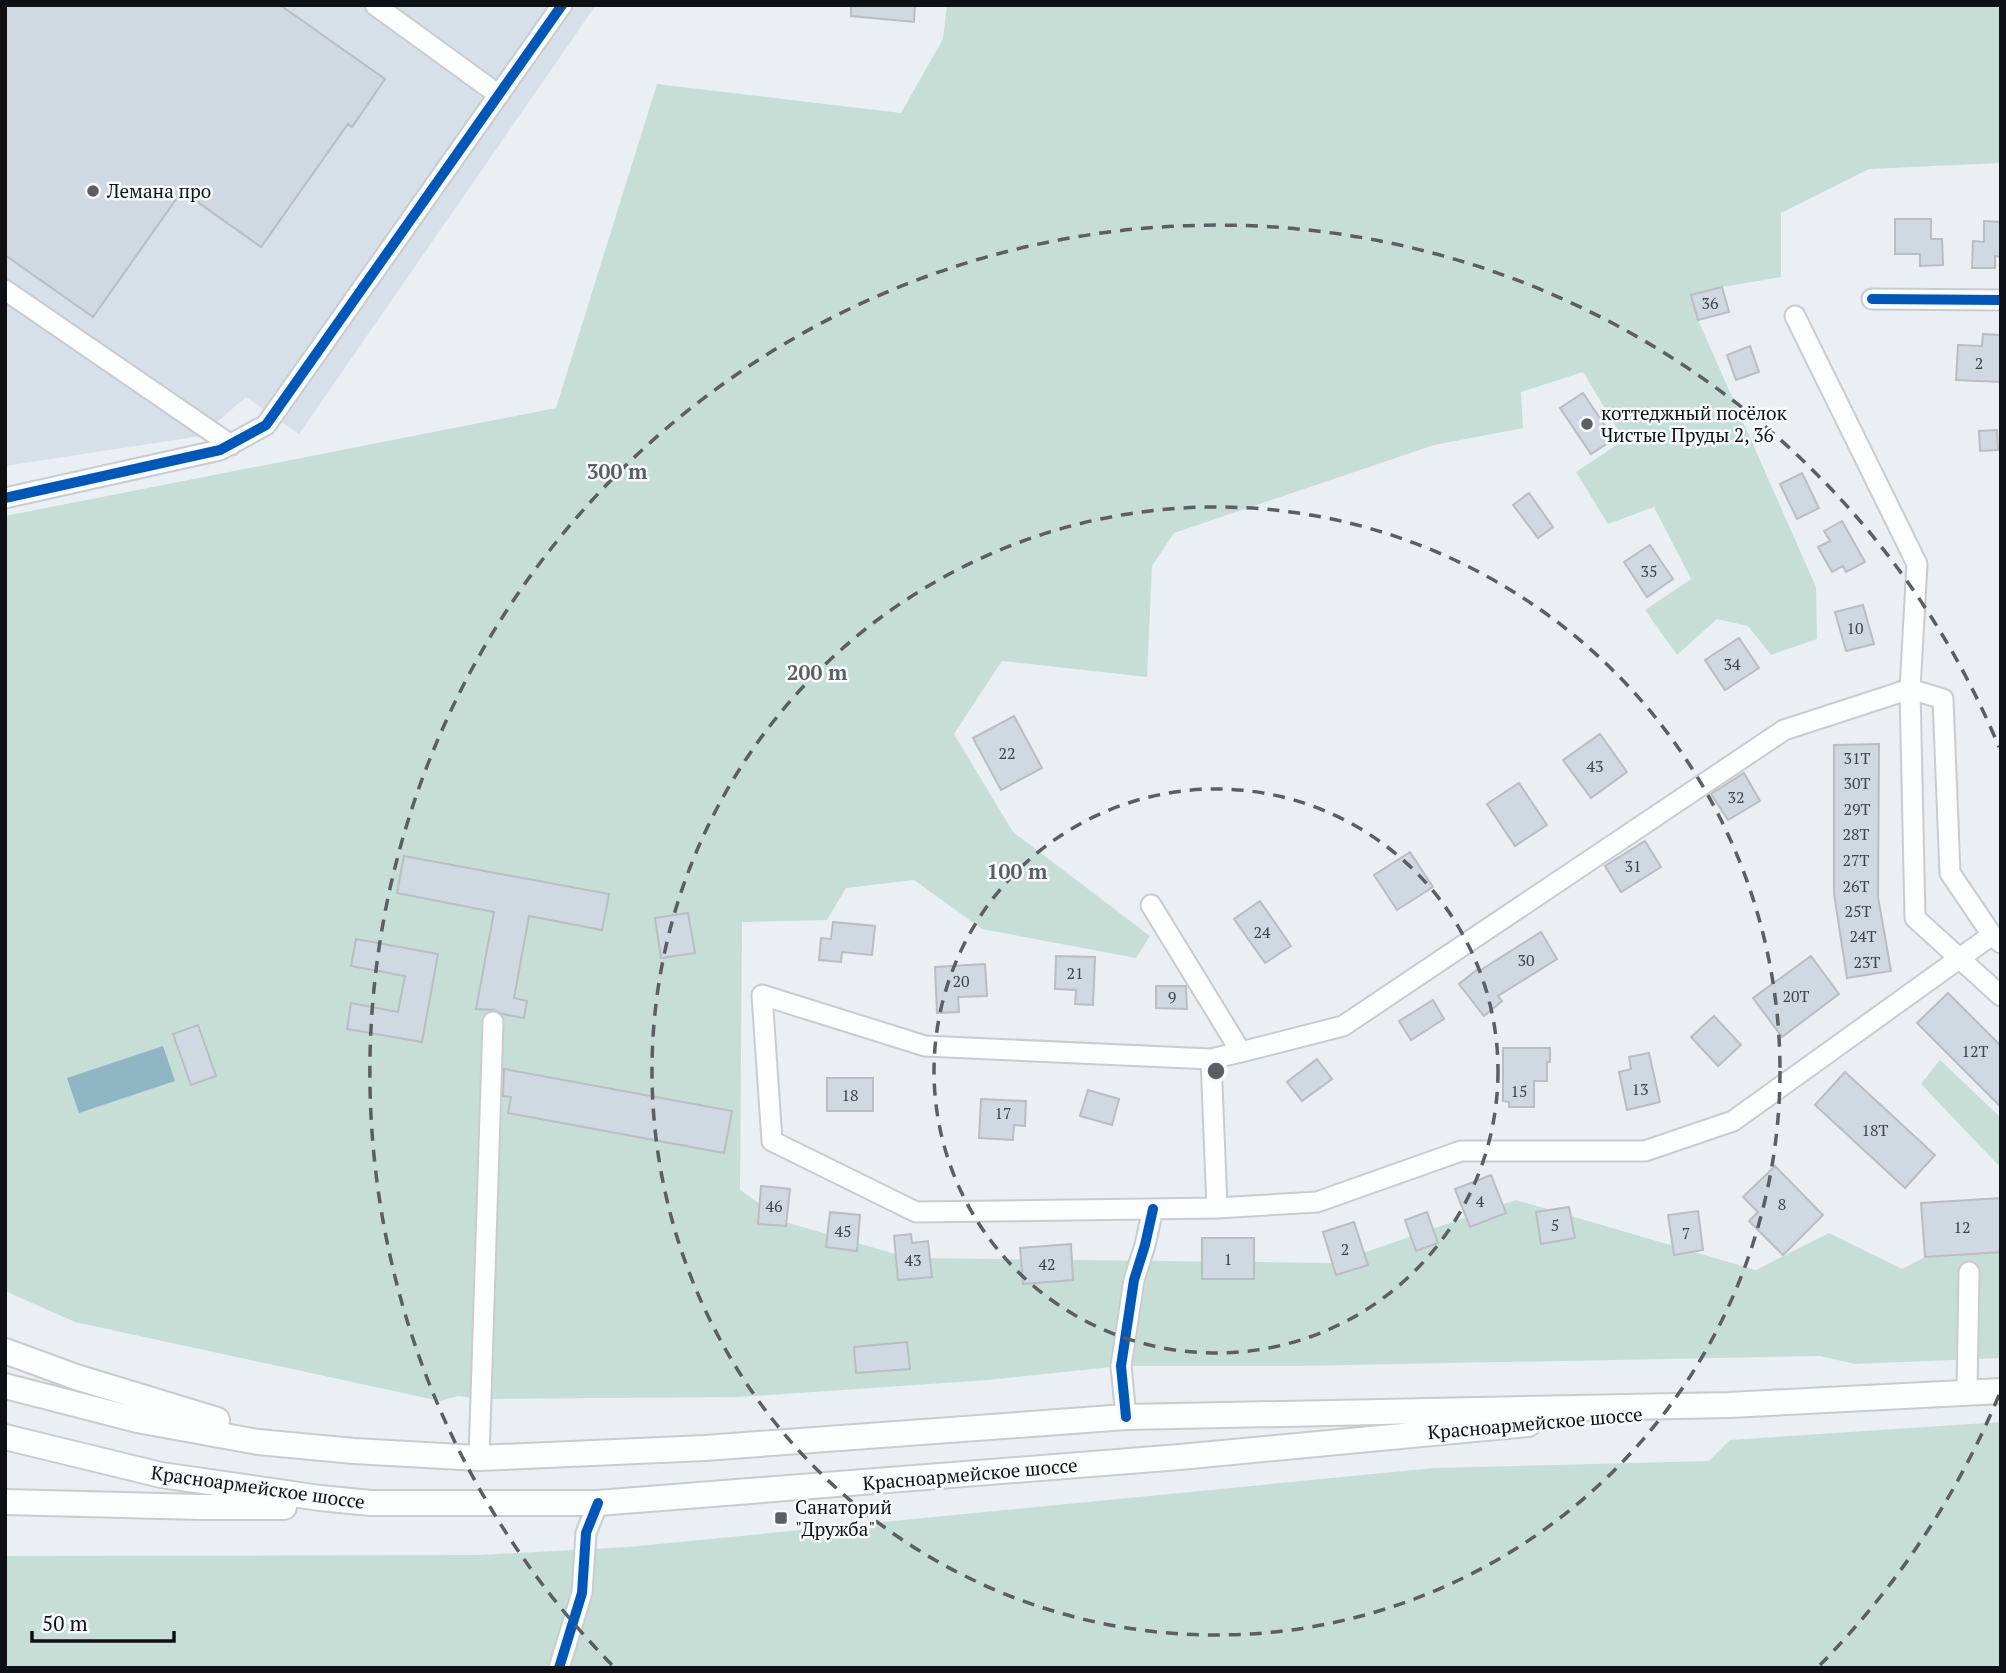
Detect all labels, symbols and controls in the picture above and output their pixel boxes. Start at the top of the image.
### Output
place label: Лемана про [106,178,211,203]
marker: Лемана про [85,183,101,199]
house number: 36 [1701,292,1719,314]
house number: 2 [1975,352,1983,374]
place label: коттеджный посёлок Чистые Пруды 2, 36 [1601,400,1788,447]
marker: коттеджный посёлок Чистые Пруды 2, 36 [1579,416,1595,432]
text: 300 m [587,457,648,485]
house number: 35 [1640,560,1658,582]
house number: 10 [1846,617,1864,639]
house number: 34 [1723,653,1741,675]
text: 200 m [787,658,848,686]
house number: 22 [998,742,1016,764]
house number: 31Т [1844,747,1871,769]
house number: 43 [1586,755,1604,777]
house number: 30Т [1844,772,1871,794]
house number: 32 [1727,786,1745,808]
house number: 29Т [1844,798,1871,820]
house number: 28Т [1843,823,1870,845]
house number: 27Т [1843,849,1870,871]
house number: 31 [1624,855,1642,877]
text: 100 m [987,857,1048,885]
house number: 26Т [1843,875,1870,897]
house number: 25Т [1845,900,1872,922]
house number: 24 [1253,921,1271,943]
house number: 24Т [1850,925,1877,947]
house number: 30 [1517,949,1535,971]
house number: 23Т [1854,951,1881,973]
house number: 21 [1066,962,1084,984]
house number: 20 [952,970,970,992]
house number: 20Т [1783,985,1810,1007]
house number: 9 [1168,986,1176,1008]
house number: 12Т [1962,1040,1989,1062]
centre of rings [1204,1059,1228,1083]
house number: 13 [1631,1078,1649,1100]
house number: 15 [1510,1080,1528,1102]
house number: 18 [841,1084,859,1106]
house number: 17 [994,1102,1012,1124]
house number: 18Т [1862,1119,1889,1141]
house number: 4 [1476,1190,1485,1212]
house number: 8 [1778,1193,1786,1215]
house number: 46 [765,1195,783,1217]
house number: 5 [1551,1214,1559,1236]
house number: 12 [1953,1216,1971,1238]
house number: 45 [834,1220,852,1242]
house number: 7 [1682,1222,1690,1244]
house number: 2 [1341,1238,1349,1260]
house number: 1 [1224,1248,1232,1270]
house number: 43 [904,1249,922,1271]
house number: 42 [1038,1253,1056,1275]
street label: Красноармейское шоссе [1426,1401,1643,1444]
street label: Красноармейское шоссе [861,1452,1078,1495]
street label: Красноармейское шоссе [150,1459,367,1514]
place label: Санаторий "Дружба" [795,1494,892,1541]
marker: Санаторий "Дружба" [773,1510,789,1526]
scale bar [32,1600,173,1644]
text: 50 m [42,1609,88,1637]

